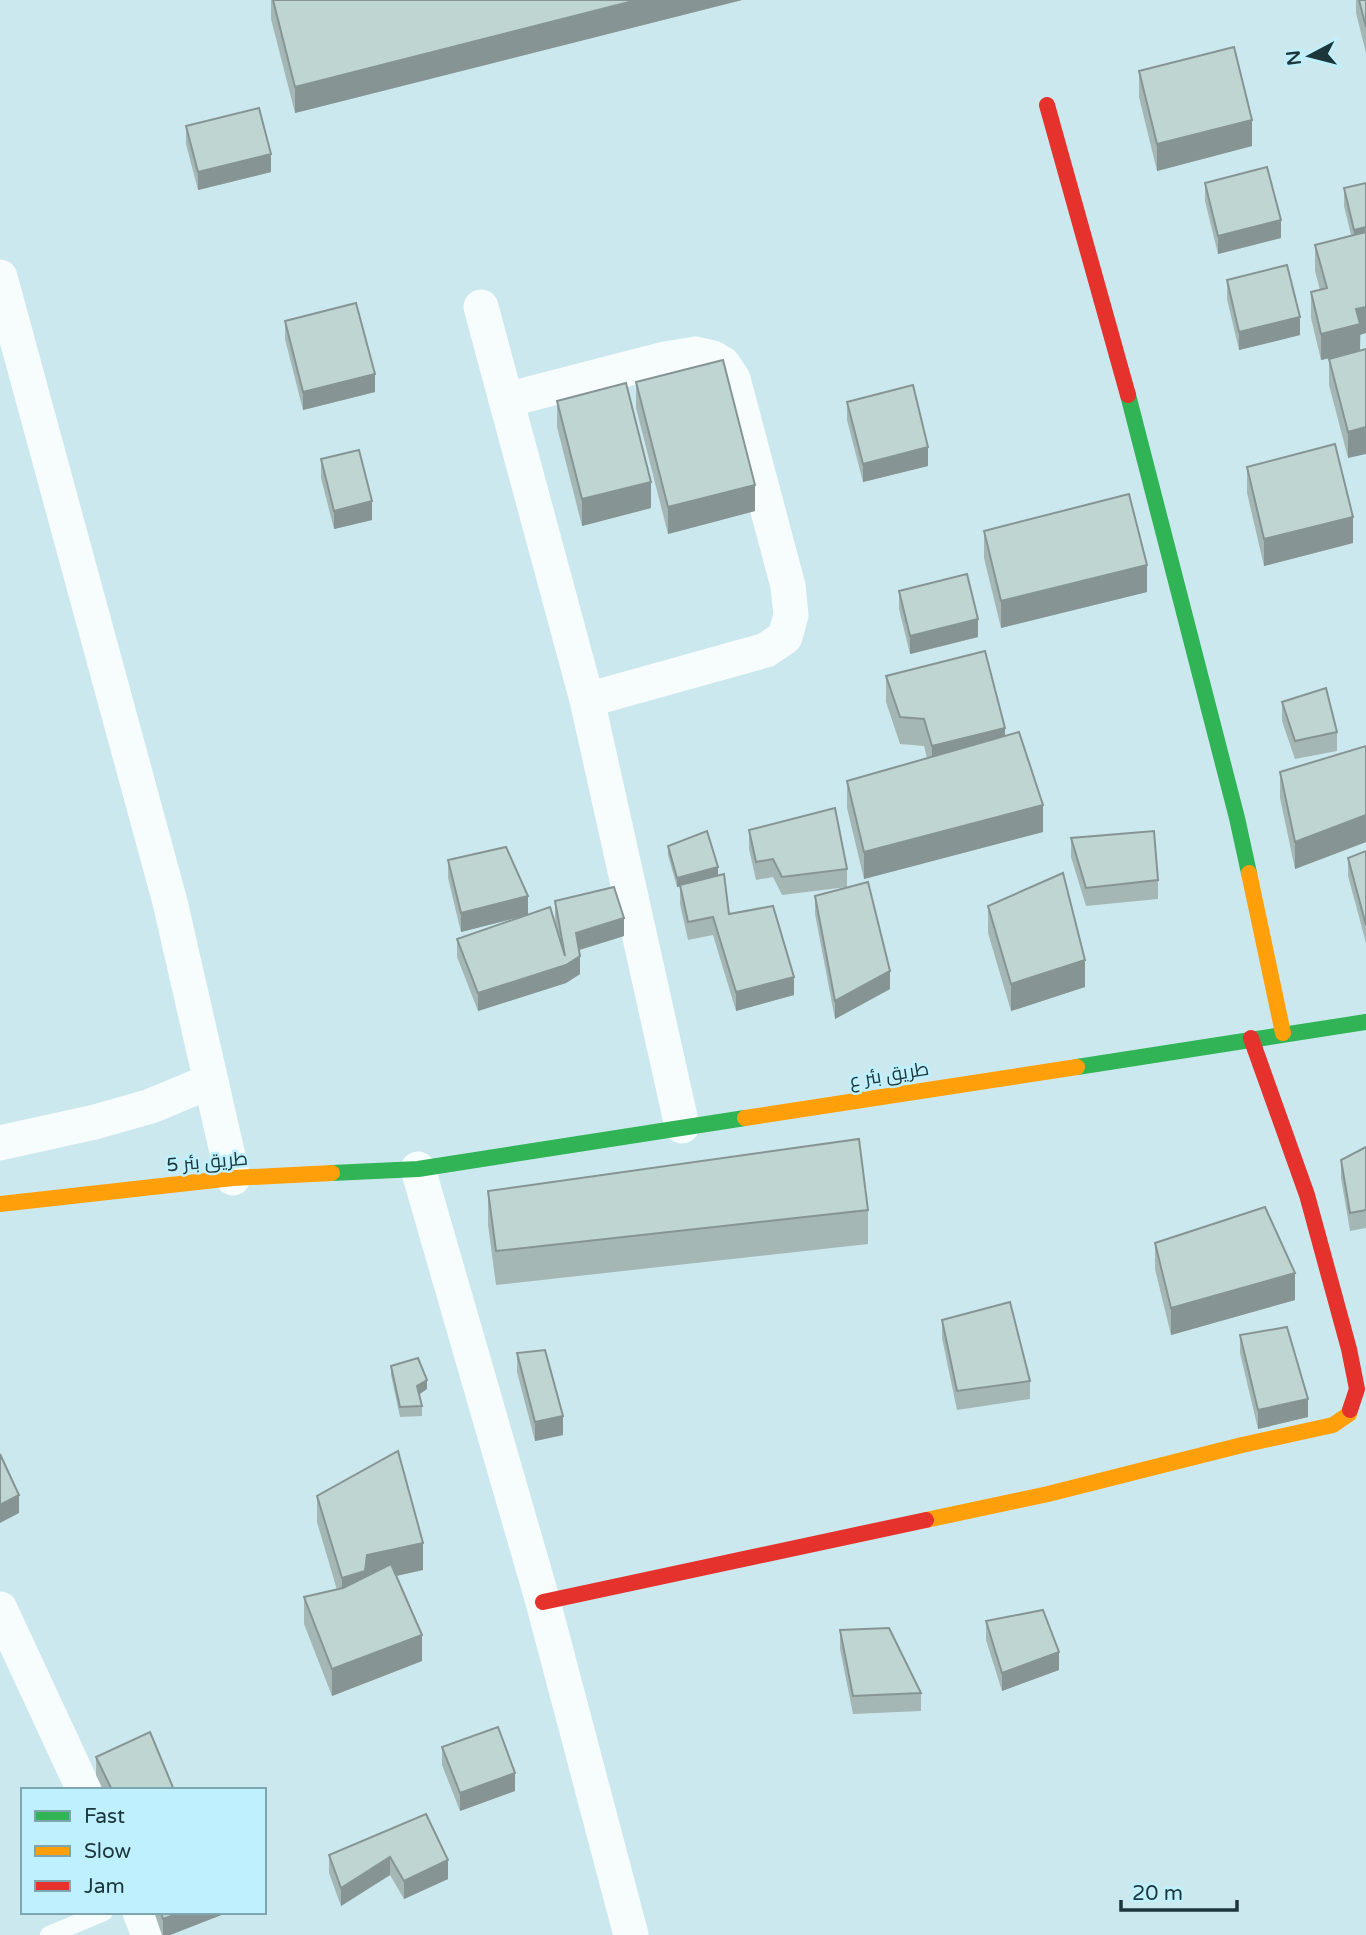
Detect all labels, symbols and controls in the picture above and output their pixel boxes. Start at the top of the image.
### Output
north arrow [1275,21,1345,91]
text: N [1282,49,1306,67]
street label: طريق بئر ع [848,1058,931,1094]
street label: طريق بئر 5 [165,1147,249,1178]
legend [21,1788,266,1914]
text: Fast [84,1804,125,1829]
text: Slow [84,1839,132,1864]
scale bar [1121,1868,1236,1912]
text: Jam [84,1874,125,1899]
text: 20 m [1132,1881,1183,1906]

